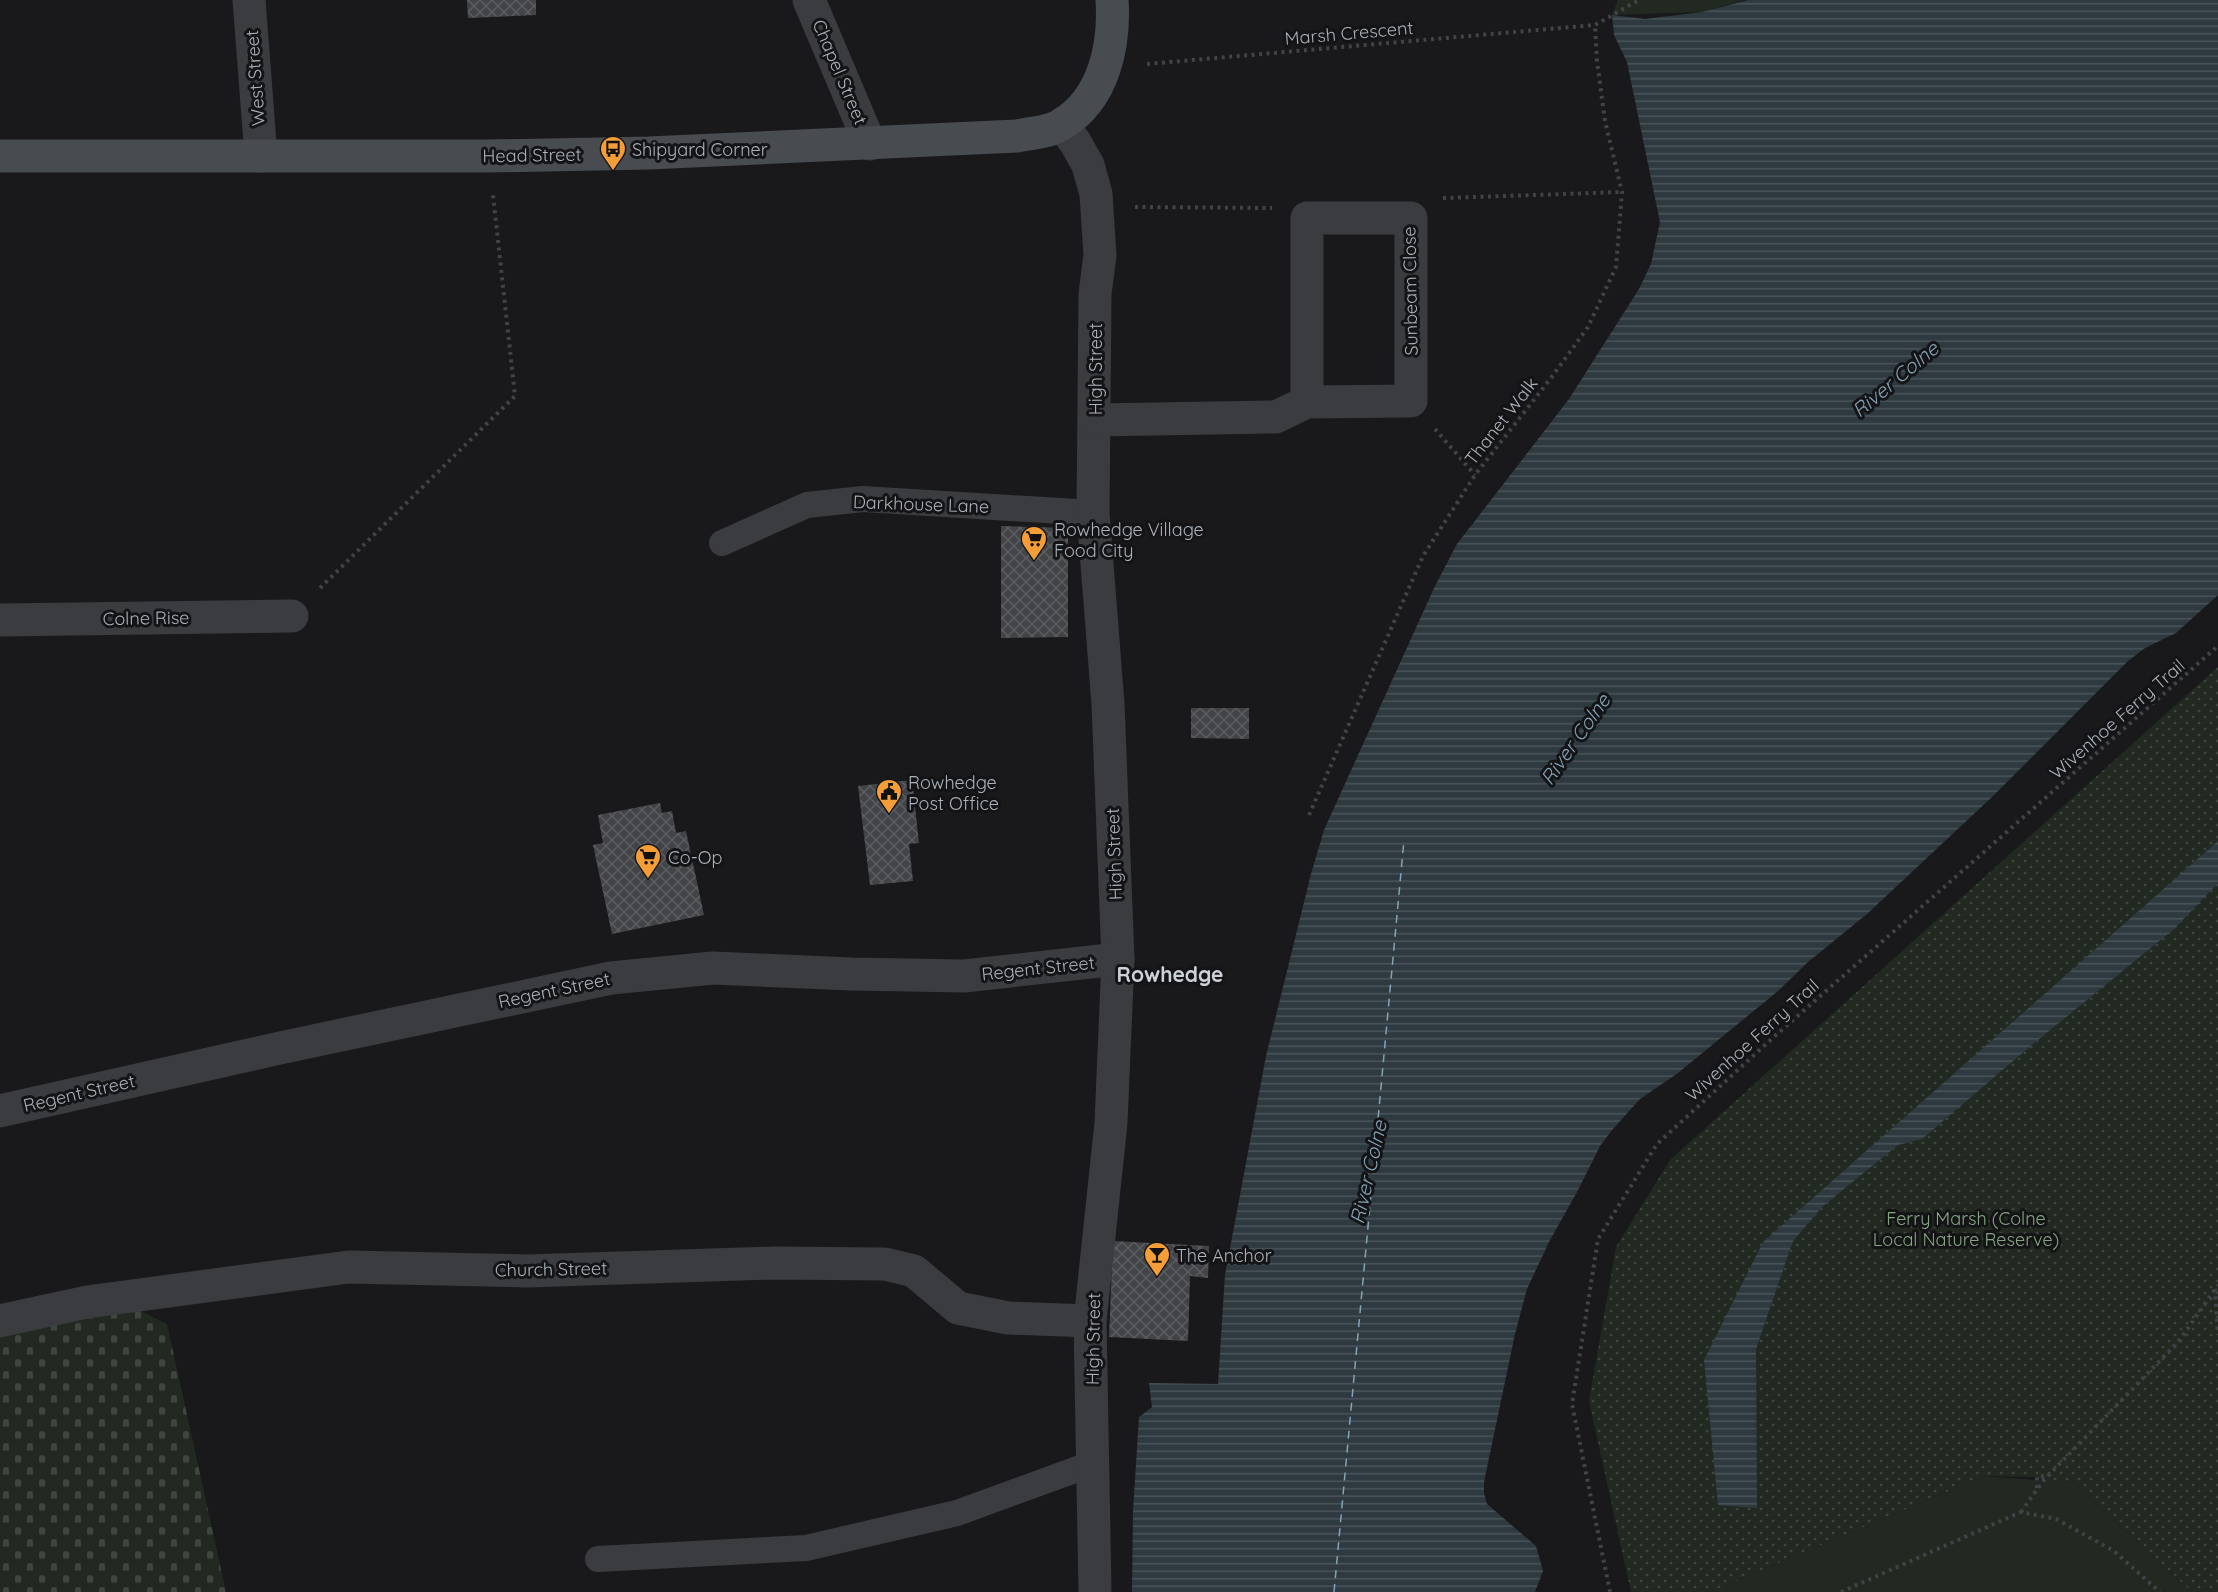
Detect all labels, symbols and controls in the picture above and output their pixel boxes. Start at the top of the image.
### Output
street label: Chapel Street [807,16,873,128]
street label: Marsh Crescent [1284,16,1414,50]
street label: West Street [240,29,270,127]
bus stop icon: Shipyard Corner [598,134,628,172]
place label: Shipyard Corner [632,138,768,161]
street label: Head Street [482,143,582,167]
street label: Sunbeam Close [1397,226,1423,356]
street label: High Street [1084,323,1107,415]
water label: River Colne [1847,335,1944,422]
street label: Thanet Walk [1459,372,1543,470]
street label: Darkhouse Lane [853,490,989,518]
place label: Rowhedge Village Food City [1054,518,1204,562]
supermarket icon: Rowhedge Village Food City [1019,524,1049,562]
street label: Colne Rise [102,606,190,630]
street label: Wivenhoe Ferry Trail [2045,654,2189,784]
water label: River Colne [1535,688,1616,789]
place label: Rowhedge Post Office [908,771,999,815]
public building icon: Rowhedge Post Office [874,777,904,815]
street label: High Street [1101,807,1127,901]
supermarket icon: Co-Op [633,842,663,880]
place label: Co-Op [668,846,722,869]
street label: Regent Street [980,951,1096,985]
district label: Rowhedge [1117,961,1223,987]
street label: Regent Street [496,967,612,1013]
street label: Wivenhoe Ferry Trail [1680,974,1824,1106]
street label: Regent Street [21,1069,137,1117]
water label: River Colne [1344,1117,1392,1226]
park label: Ferry Marsh (Colne Local Nature Reserve) [1873,1207,2059,1251]
bar icon: The Anchor [1142,1240,1172,1278]
place label: The Anchor [1176,1244,1272,1267]
street label: Church Street [495,1257,607,1281]
street label: High Street [1081,1293,1105,1385]

